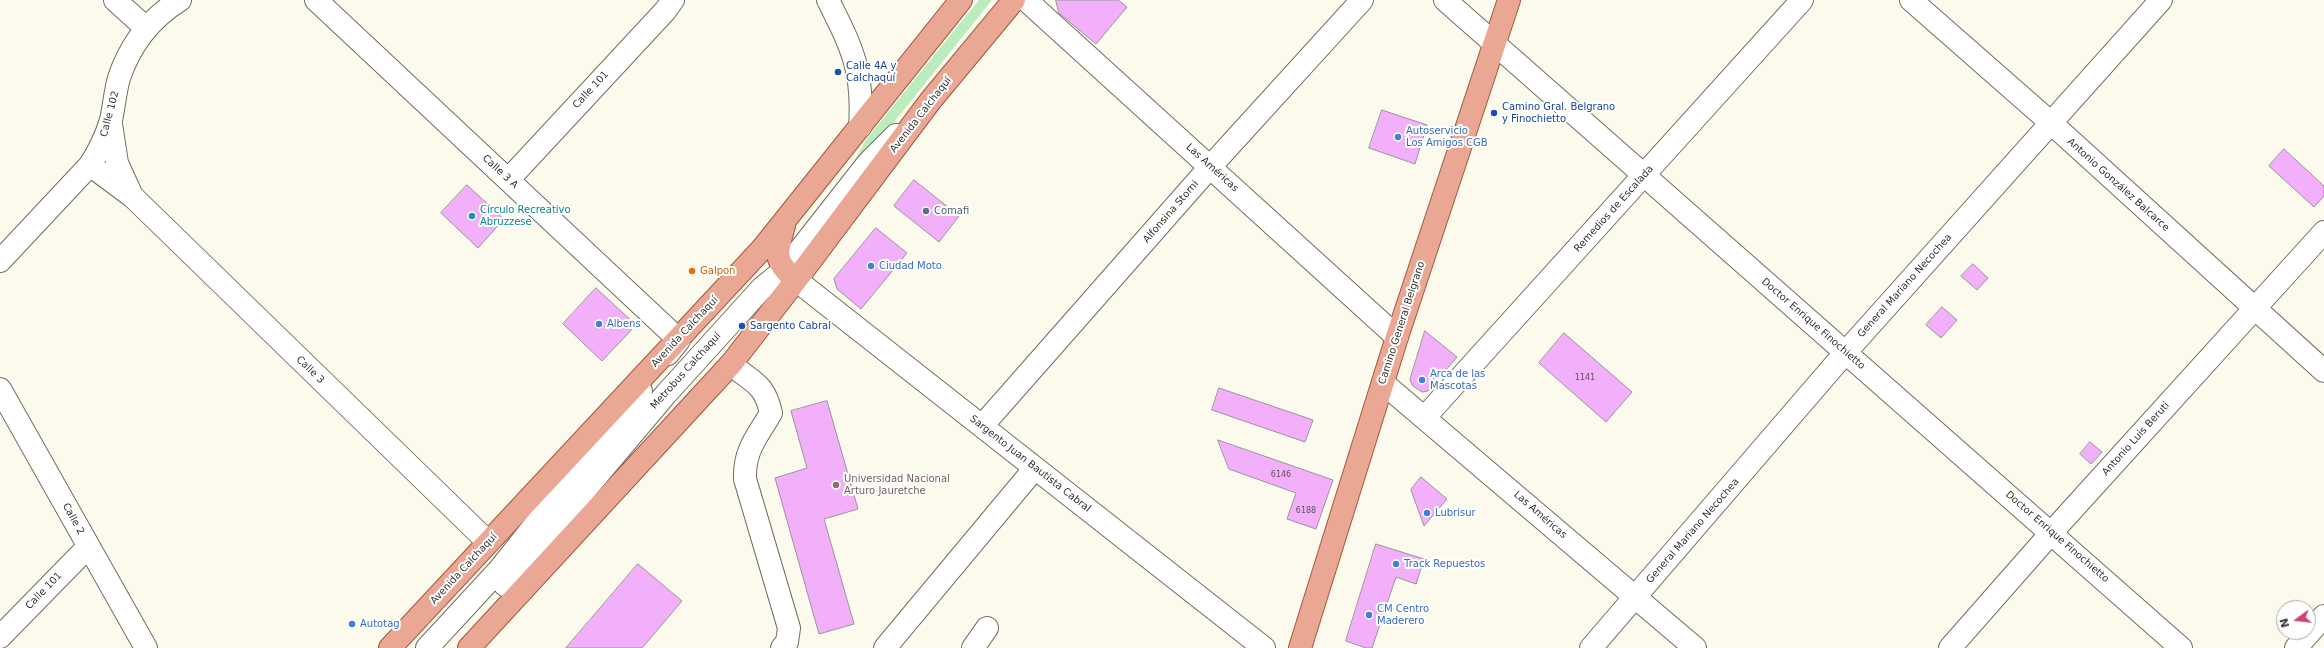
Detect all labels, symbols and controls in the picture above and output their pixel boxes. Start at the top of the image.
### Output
place label: Calle 4A y Calchaquí [846,60,896,84]
marker: Calle 4A y Calchaquí [833,67,843,77]
street label: Calle 101 [571,69,611,111]
street label: Avenida Calchaquí [888,75,954,155]
street label: Calle 102 [98,90,122,138]
place label: Camino Gral. Belgrano y Finochietto [1502,101,1615,124]
marker: Camino Gral. Belgrano y Finochietto [1489,108,1499,118]
place label: Autoservicio Los Amigos CGB [1406,125,1488,148]
marker: Autoservicio Los Amigos CGB [1393,132,1403,142]
street label: Antonio González Balcarce [2064,136,2172,234]
street label: Las Américas [1183,141,1241,195]
street label: Calle 3 A [480,152,520,192]
street label: Remedios de Escalada [1572,163,1656,255]
street label: Alfonsina Storni [1141,178,1201,246]
place label: Círculo Recreativo Abruzzese [480,204,571,228]
place label: Comafi [934,205,969,217]
marker: Comafi [921,206,931,216]
marker: Círculo Recreativo Abruzzese [467,211,477,221]
street label: General Mariano Necochea [1855,232,1955,340]
place label: Ciudad Moto [879,260,942,272]
street label: Camino General Belgrano [1376,260,1428,386]
marker: Ciudad Moto [866,261,876,271]
place label: Galpon [700,265,735,277]
marker: Galpon [687,266,697,276]
street label: Doctor Enrique Finochietto [1759,276,1867,372]
street label: Avenida Calchaquí [649,294,721,370]
place label: Albens [607,318,641,330]
marker: Albens [594,319,604,329]
place label: Sargento Cabral [750,320,831,332]
marker: Sargento Cabral [737,321,747,331]
street label: Metrobus Calchaquí [648,330,724,412]
street label: Calle 3 [293,354,327,386]
place label: Arca de las Mascotas [1430,368,1485,392]
house number: 1141 [1575,373,1595,383]
marker: Arca de las Mascotas [1417,375,1427,385]
street label: Antonio Luis Beruti [2100,400,2172,478]
street label: Sargento Juan Bautista Cabral [967,413,1093,515]
house number: 6146 [1271,470,1291,480]
place label: Universidad Nacional Arturo Jauretche [844,473,950,496]
street label: General Mariano Necochea [1644,476,1742,586]
marker: Universidad Nacional Arturo Jauretche [831,480,841,490]
street label: Las Américas [1511,489,1569,541]
street label: Doctor Enrique Finochietto [2003,489,2111,585]
street label: Calle 2 [59,501,87,537]
house number: 6188 [1296,506,1316,516]
place label: Lubrisur [1435,507,1476,519]
marker: Lubrisur [1422,508,1432,518]
street label: Avenida Calchaquí [428,531,500,607]
place label: Track Repuestos [1404,558,1485,570]
marker: Track Repuestos [1391,559,1401,569]
street label: Calle 101 [23,570,65,612]
north arrow [2276,600,2316,640]
place label: CM Centro Maderero [1377,603,1429,626]
marker: CM Centro Maderero [1364,610,1374,620]
text: N [2277,617,2292,629]
place label: Autotag [360,618,400,630]
marker: Autotag [347,619,357,629]

